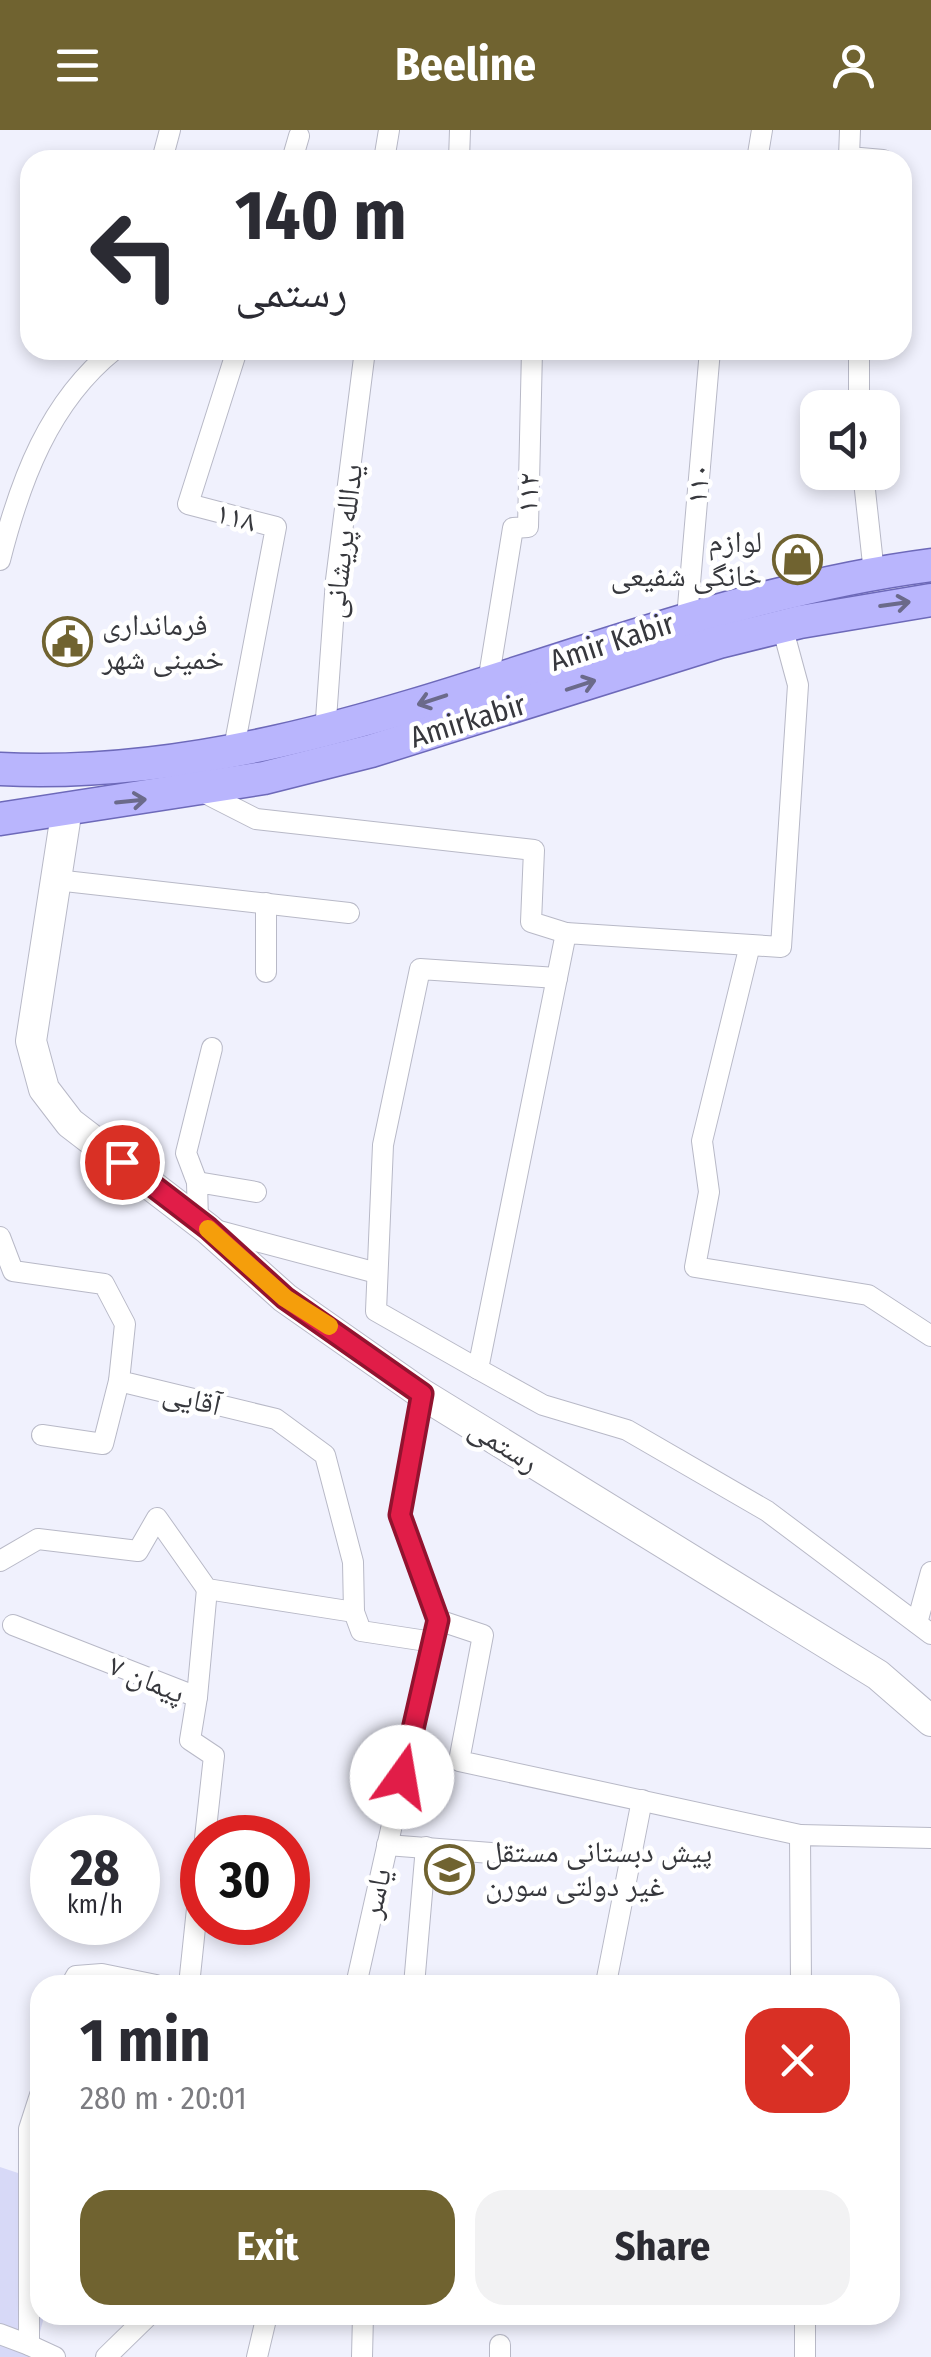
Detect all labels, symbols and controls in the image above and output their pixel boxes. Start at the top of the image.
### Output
icon: menu [50,38,105,93]
text: Beeline [395,38,536,92]
icon: person [826,38,881,93]
text: 140 m [235,174,407,258]
icon: left [70,190,200,320]
text: رستمی [235,265,348,319]
map controls [800,390,900,490]
button: sound [800,390,900,490]
street label: یدالله پریشانی [316,462,371,620]
street label: ۱۱۰ [678,462,718,506]
street label: ۱۱۲ [509,472,547,514]
street label: ۱۱۸ [212,494,260,540]
place label: لوازم خانگی شفیعی [610,524,762,594]
shop icon: لوازم خانگی شفیعی [771,533,823,585]
one-way arrow [878,595,911,613]
street label: Amir Kabir [545,605,679,679]
place label: فرمانداری خمینی شهر [101,607,224,677]
public building icon: فرمانداری خمینی شهر [41,616,93,668]
one-way arrow [565,675,596,693]
street label: Amirkabir [406,686,531,756]
one-way arrow [417,692,449,710]
one-way arrow [115,791,147,810]
pin [80,1120,165,1205]
icon: arrive [95,1135,150,1190]
street label: آقایی [159,1374,226,1424]
street label: رستمی [463,1410,545,1480]
street label: پیمان ۷ [103,1647,190,1711]
position arrow [350,1725,454,1829]
speed limit sign: 30 [180,1815,310,1945]
place label: پیش دبستانی مستقل غیر دولتی سورن [485,1834,712,1904]
text: 28 [70,1838,120,1898]
school or university icon: پیش دبستانی مستقل غیر دولتی سورن [424,1843,476,1895]
street label: یاسر [353,1865,399,1922]
text: km/h [67,1890,123,1920]
text: 1 min [80,2005,211,2077]
button: close [745,2008,850,2113]
text: 280 m · 20:01 [80,2079,247,2117]
button: Exit [80,2190,455,2305]
button: Share [475,2190,850,2305]

